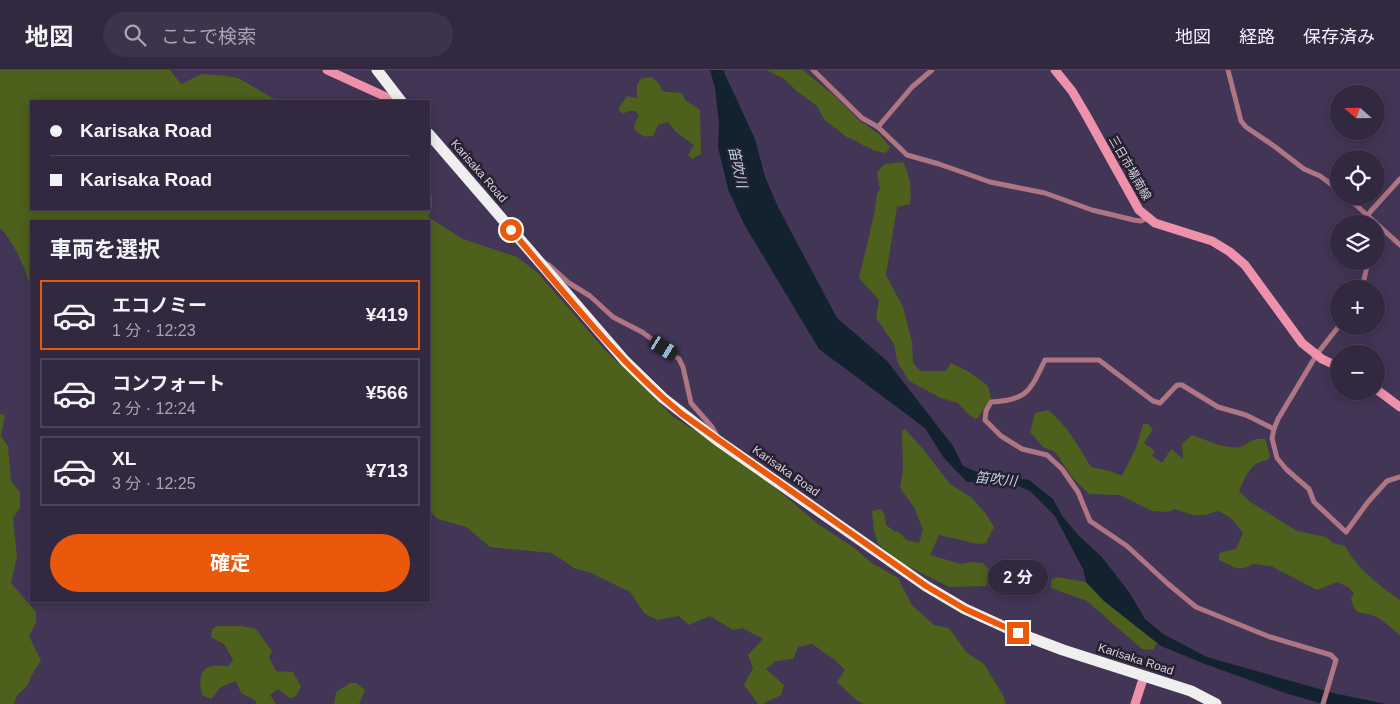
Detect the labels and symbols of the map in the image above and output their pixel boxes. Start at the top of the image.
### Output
north arrow [1330,85,1385,140]
street label: 三日市場南線 [1106,133,1154,203]
street label: Karisaka Road [448,137,510,205]
water label: 笛吹川 [725,145,751,191]
route start [500,219,522,241]
car [647,334,680,362]
street label: Karisaka Road [750,443,822,499]
water label: 笛吹川 [974,469,1020,489]
callout: 2 分 [988,560,1048,596]
route end [1007,622,1029,644]
street label: Karisaka Road [1096,640,1176,678]

